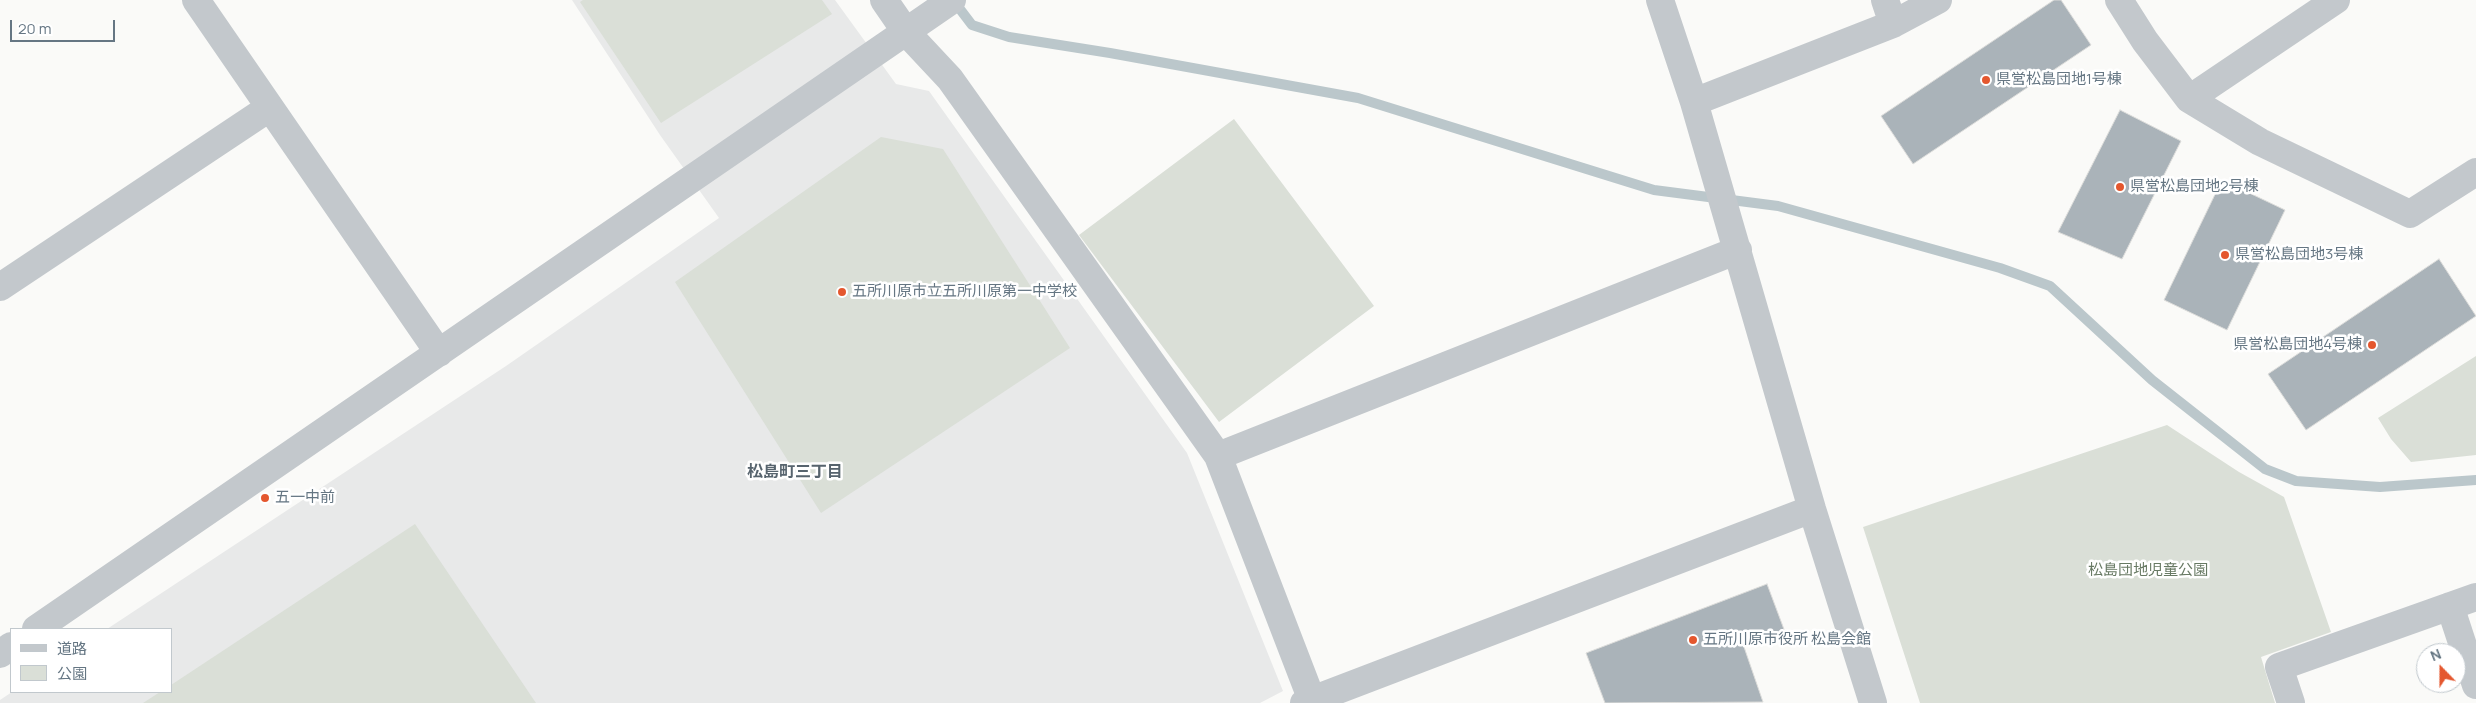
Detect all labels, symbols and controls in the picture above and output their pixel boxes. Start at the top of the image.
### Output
scale bar [12,10,118,42]
text: 20 m [18,18,51,39]
place label: 県営松島団地1号棟 [1996,71,2122,89]
marker: 県営松島団地1号棟 [1980,74,1992,86]
place label: 県営松島団地2号棟 [2130,178,2259,196]
marker: 県営松島団地2号棟 [2114,181,2126,193]
place label: 県営松島団地3号棟 [2235,246,2363,264]
marker: 県営松島団地3号棟 [2219,249,2231,261]
place label: 五所川原市立五所川原第一中学校 [852,283,1077,301]
marker: 五所川原市立五所川原第一中学校 [836,286,848,298]
place label: 県営松島団地4号棟 [2233,336,2362,354]
marker: 県営松島団地4号棟 [2366,339,2378,351]
district label: 松島町三丁目 [747,463,843,483]
place label: 五一中前 [275,489,335,507]
marker: 五一中前 [259,492,271,504]
park label: 松島団地児童公園 [2088,562,2208,580]
legend [10,628,172,693]
place label: 五所川原市役所 松島会館 [1703,631,1871,649]
marker: 五所川原市役所 松島会館 [1687,634,1699,646]
text: 道路 [57,638,87,659]
north arrow [2416,643,2466,693]
text: N [2427,644,2444,665]
text: 公園 [57,663,87,684]

